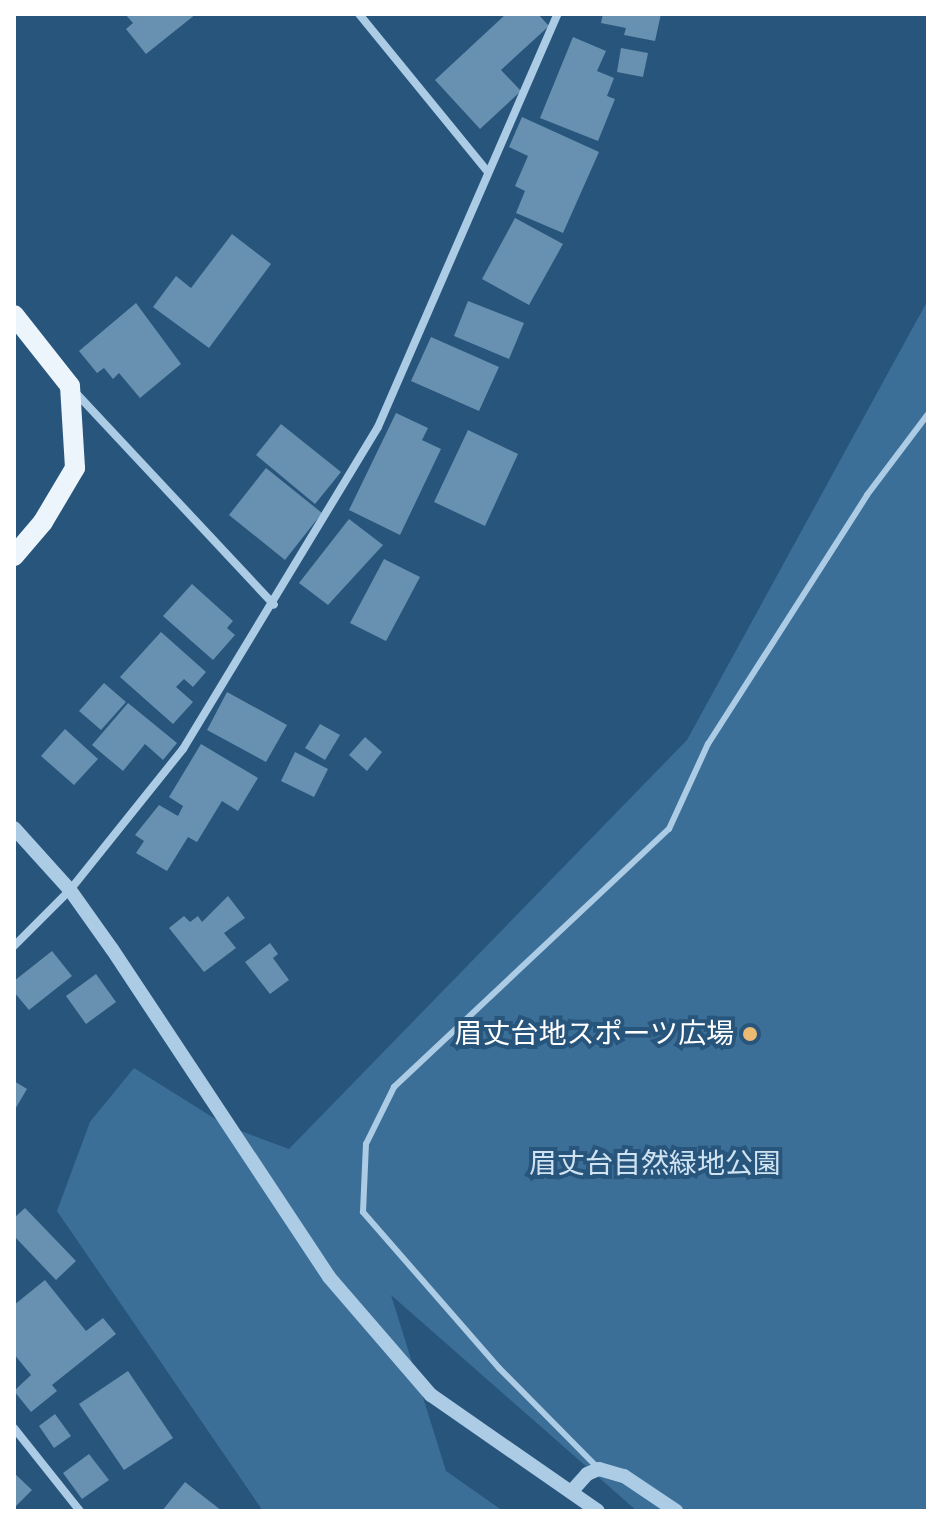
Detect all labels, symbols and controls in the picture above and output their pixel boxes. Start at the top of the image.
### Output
place label: 眉丈台地スポーツ広場 [454,1017,734,1051]
marker: 眉丈台地スポーツ広場 [741,1025,759,1043]
park label: 眉丈台自然緑地公園 [529,1147,781,1181]

